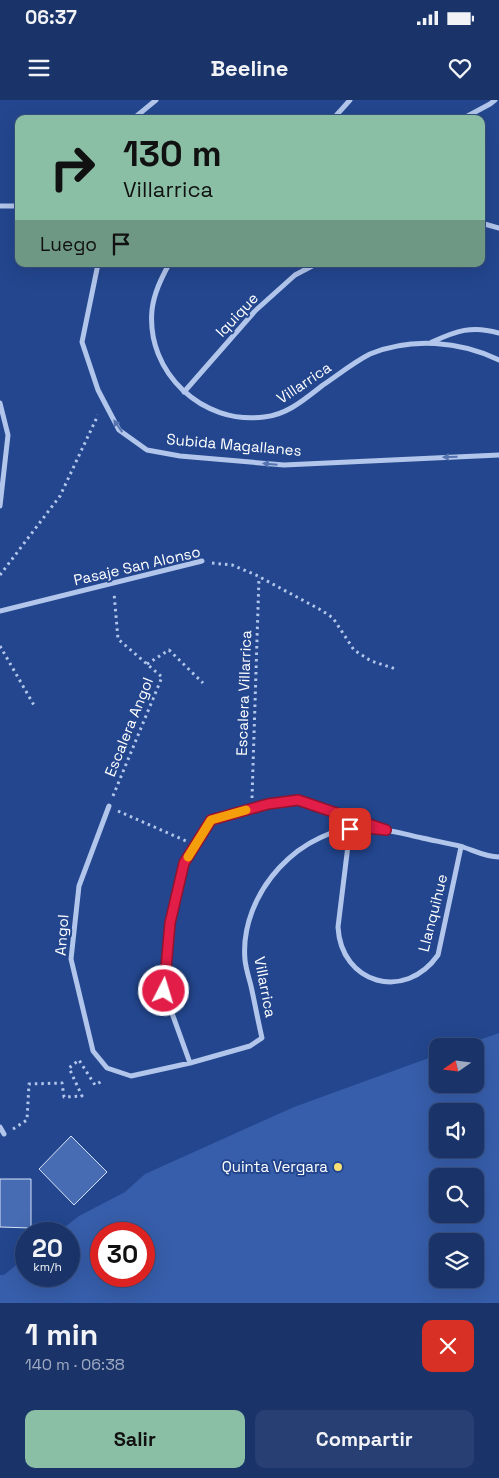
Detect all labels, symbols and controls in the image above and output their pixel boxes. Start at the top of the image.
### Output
text: 06:37 [25,5,77,30]
icon: menu [25,54,53,82]
text: Beeline [211,54,288,82]
icon: heart [446,54,474,82]
text: 130 m [123,132,222,176]
icon: right [40,135,105,200]
text: Villarrica [123,175,213,203]
icon: arrive [107,230,135,258]
text: Luego [40,232,97,257]
street label: Iquique [211,288,262,341]
street label: Villarrica [273,357,335,408]
one-way arrow [113,419,123,433]
street label: Subida Magallanes [166,429,302,460]
one-way arrow [442,454,458,462]
one-way arrow [262,459,278,467]
street label: Pasaje San Alonso [72,542,202,589]
street label: Escalera Villarrica [232,629,255,756]
street label: Escalera Angol [100,674,157,779]
pin [329,808,371,850]
icon: arrive [336,815,364,843]
street label: Llanquihue [414,872,451,954]
street label: Angol [51,914,72,956]
street label: Villarrica [250,955,281,1019]
position arrow [137,964,189,1016]
north arrow [429,1038,484,1092]
map controls [429,1038,484,1288]
button: sound [429,1103,484,1158]
place label: Quinta Vergara [222,1157,328,1176]
marker: Quinta Vergara [332,1161,344,1173]
button: search [429,1168,484,1223]
speed limit sign: 30 [90,1222,155,1287]
text: 20 [32,1232,63,1264]
button: layers [429,1233,484,1288]
text: km/h [33,1259,62,1275]
text: 1 min [25,1315,98,1354]
button: close [422,1320,474,1372]
text: 140 m · 06:38 [25,1354,125,1375]
button: Salir [25,1410,245,1468]
button: Compartir [255,1410,474,1468]

